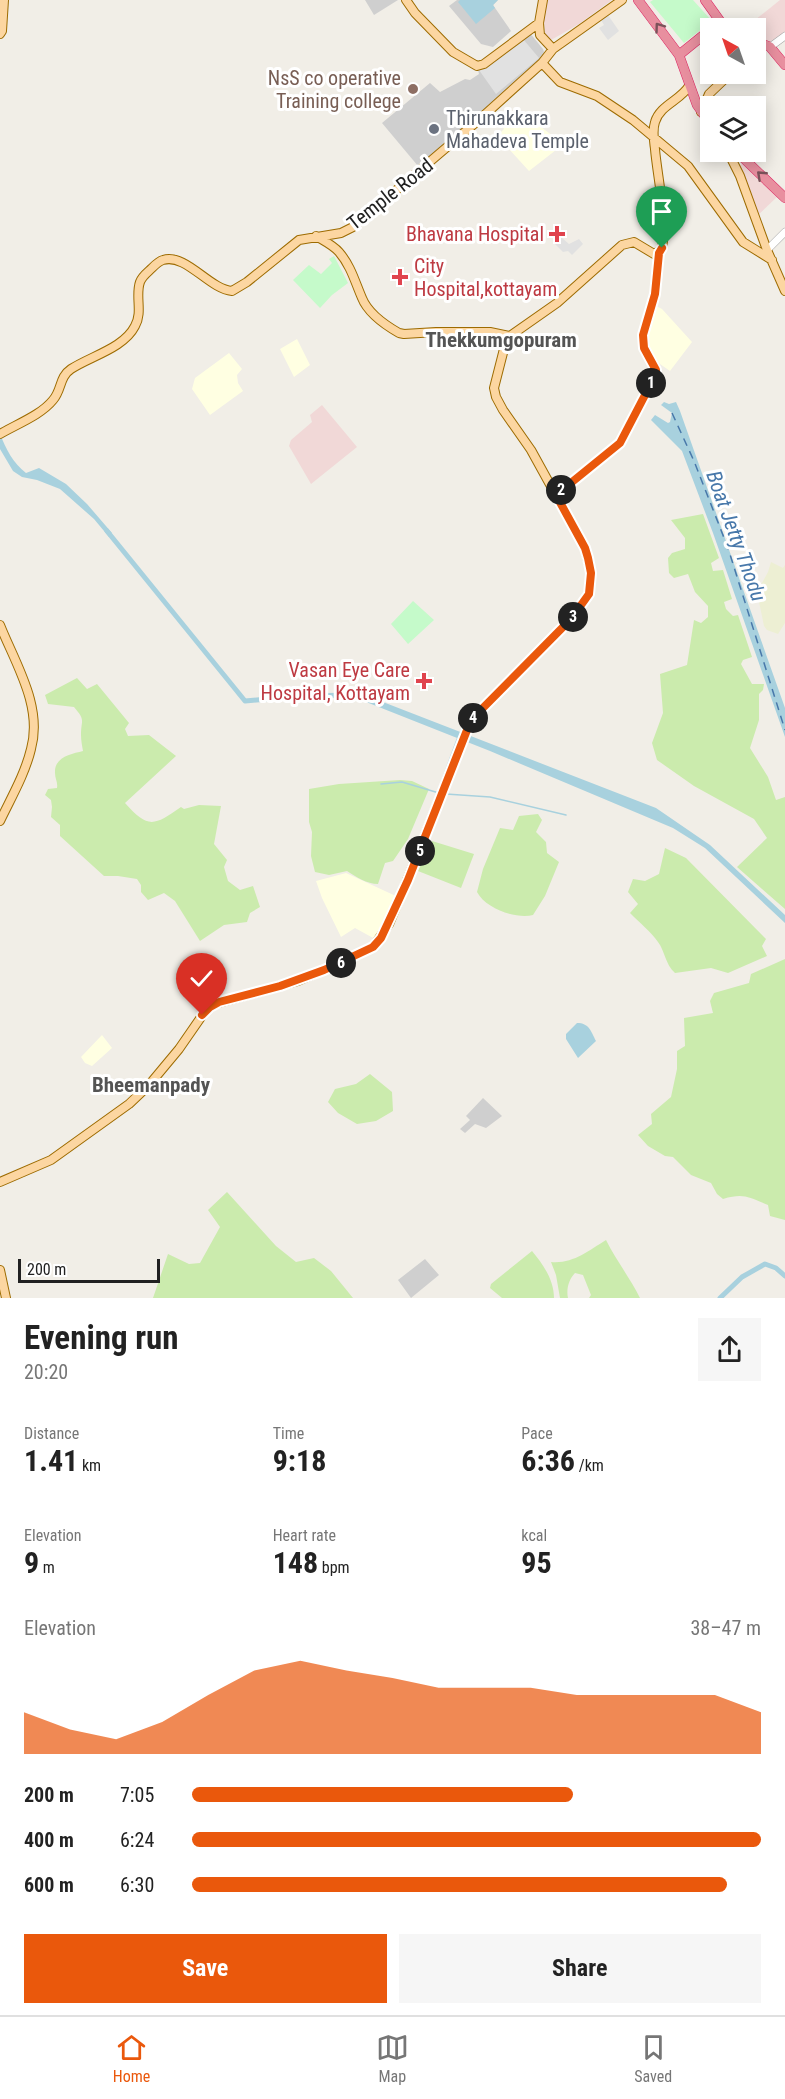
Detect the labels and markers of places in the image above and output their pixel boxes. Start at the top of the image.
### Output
place label: NsS co operative Training college [268,66,401,113]
marker: NsS co operative Training college [406,82,420,96]
place label: Thirunakkara Mahadeva Temple [446,106,589,153]
marker: Thirunakkara Mahadeva Temple [427,122,441,136]
pin [636,186,687,248]
place label: Bhavana Hospital [406,222,544,246]
marker: Bhavana Hospital [548,225,566,243]
place label: City Hospital,kottayam [414,254,557,301]
marker: City Hospital,kottayam [391,268,409,286]
pin: 1 [636,368,666,398]
pin: 2 [546,475,576,505]
pin: 3 [558,602,588,632]
place label: Vasan Eye Care Hospital, Kottayam [261,658,410,705]
marker: Vasan Eye Care Hospital, Kottayam [415,672,433,690]
pin: 4 [458,703,488,733]
pin: 5 [405,836,435,866]
pin: 6 [326,948,356,978]
pin [176,953,227,1015]

